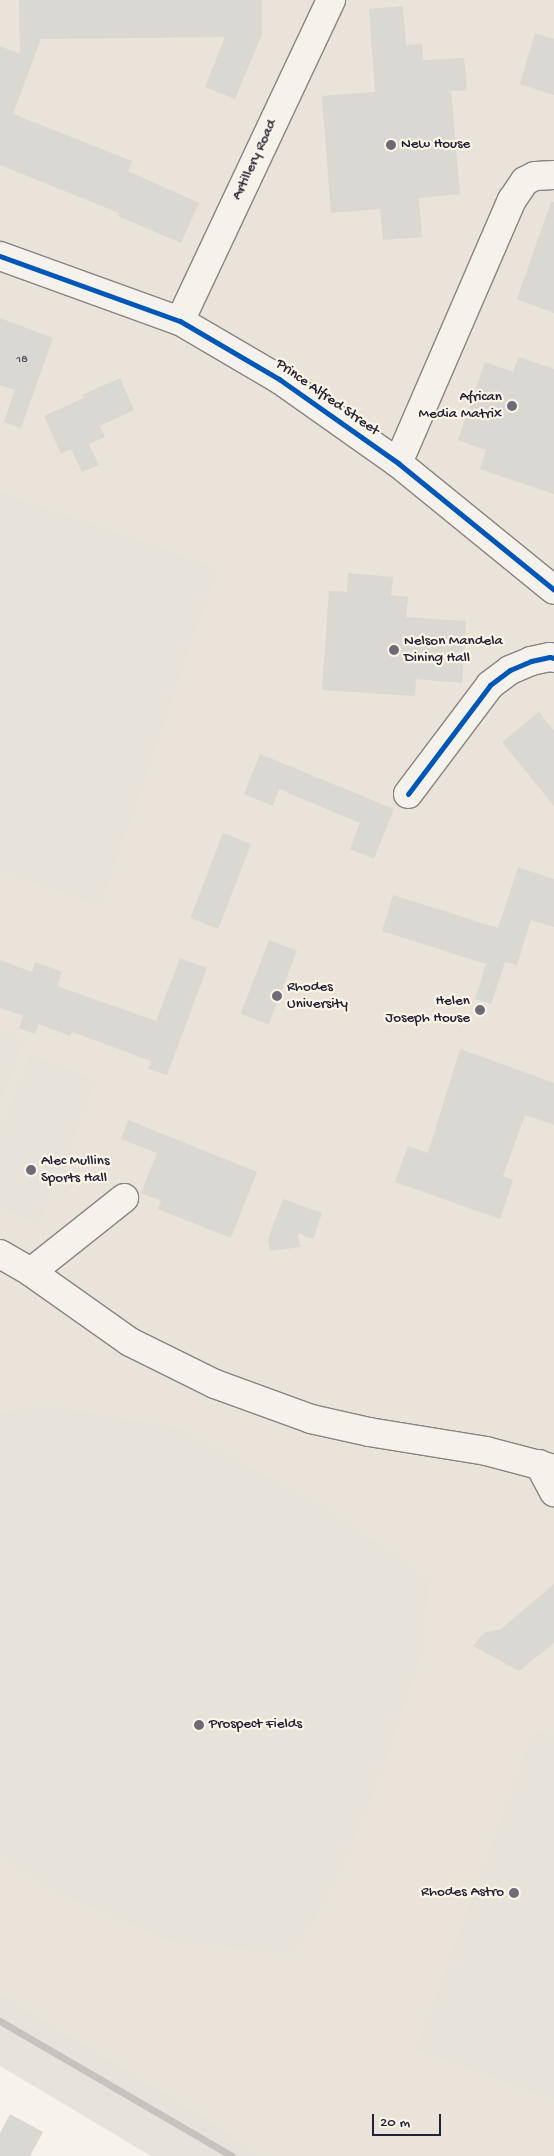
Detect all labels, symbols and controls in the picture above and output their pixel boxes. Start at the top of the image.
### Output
street label: Artillery Road [228,117,282,203]
place label: New House [401,136,470,154]
marker: New House [385,139,397,151]
house number: 18 [16,354,28,368]
street label: Prince Alfred Street [272,355,382,441]
place label: African Media Matrix [419,388,502,423]
marker: African Media Matrix [506,400,518,412]
place label: Nelson Mandela Dining Hall [404,632,503,667]
marker: Nelson Mandela Dining Hall [388,644,400,656]
place label: Rhodes University [287,978,348,1013]
marker: Rhodes University [271,990,283,1002]
place label: Helen Joseph House [385,992,470,1027]
marker: Helen Joseph House [474,1004,486,1016]
place label: Alec Mullins Sports Hall [41,1152,109,1187]
marker: Alec Mullins Sports Hall [25,1164,37,1176]
place label: Prospect Fields [209,1716,302,1734]
marker: Prospect Fields [193,1719,205,1731]
place label: Rhodes Astro [421,1884,504,1902]
marker: Rhodes Astro [508,1887,520,1899]
scale bar [374,2104,443,2136]
text: 20 m [380,2114,410,2132]

